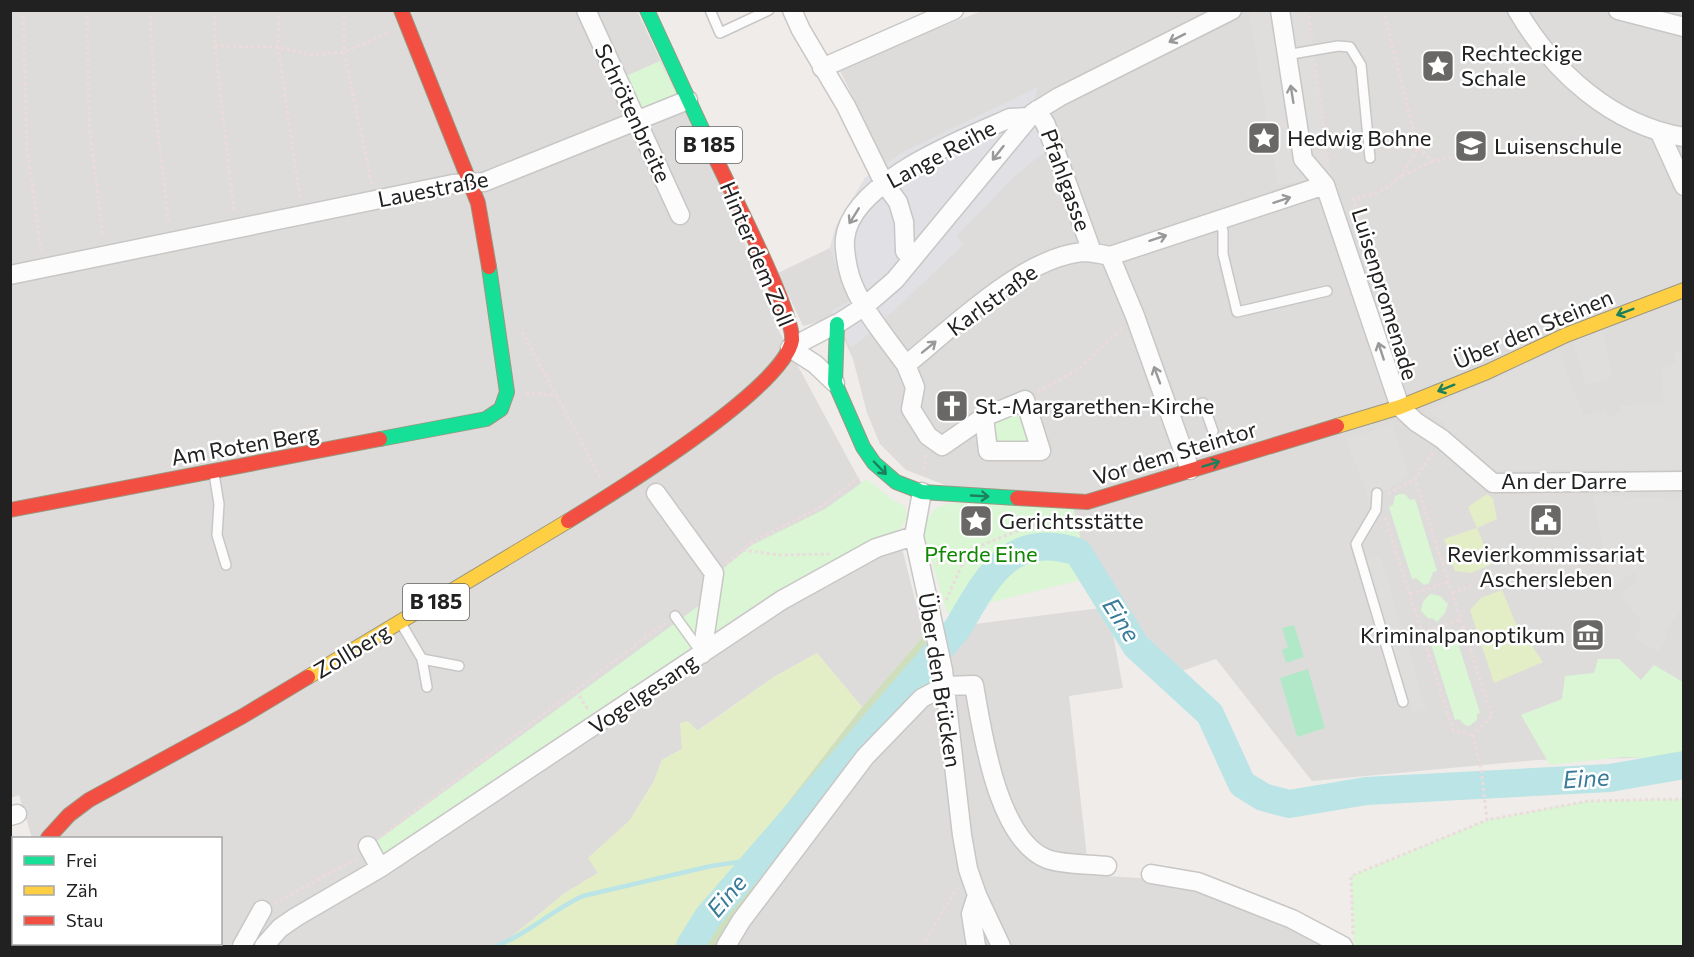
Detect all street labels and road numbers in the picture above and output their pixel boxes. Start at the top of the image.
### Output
street label: Schrötenbreite [590,39,677,186]
street label: Lange Reihe [882,114,1000,194]
street label: Pfahlgasse [1036,125,1097,235]
road number: B 185 [676,127,742,163]
street label: Lauestraße [375,165,490,212]
street label: Hinter dem Zoll [715,177,800,330]
street label: Luisenpromenade [1346,205,1424,383]
street label: Karlstraße [941,258,1042,341]
street label: Über den Steinen [1449,283,1617,374]
street label: Vor dem Steintor [1090,415,1260,490]
street label: Am Roten Berg [169,418,321,471]
street label: An der Darre [1501,467,1627,494]
road number: B 185 [403,584,469,620]
street label: Über den Brücken [913,591,968,769]
street label: Zollberg [309,617,395,684]
street label: Vogelgesang [583,647,702,740]

